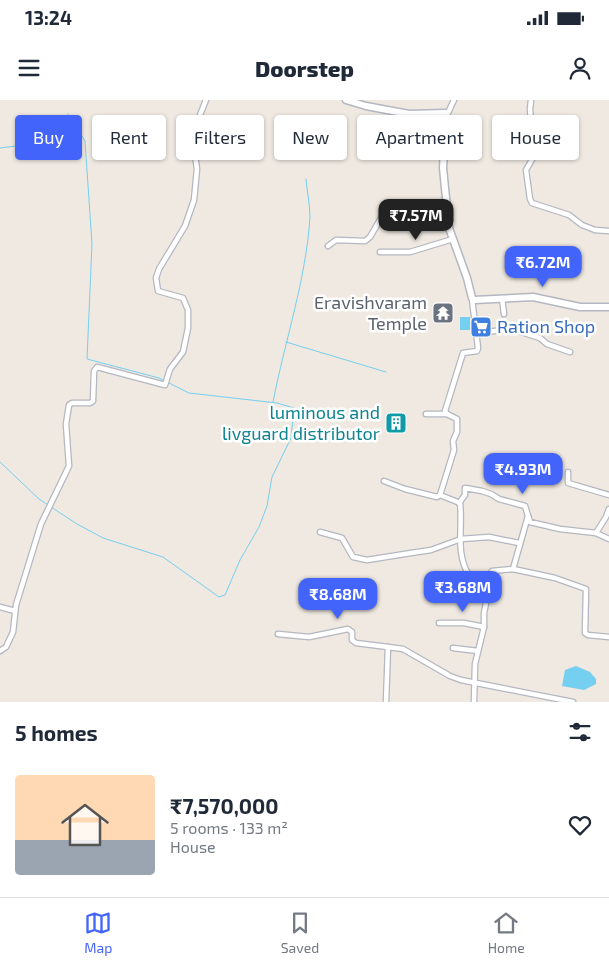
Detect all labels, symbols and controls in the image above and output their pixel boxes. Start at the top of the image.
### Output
text: 13:24 [25,6,72,29]
icon: menu [15,54,43,82]
icon: person [566,54,594,82]
text: Doorstep [255,55,354,81]
chip: Buy [15,115,82,160]
chip: Rent [92,115,166,160]
chip: Filters [176,115,264,160]
chip: New [274,115,347,160]
chip: Apartment [357,115,482,160]
chip: House [492,115,579,160]
pin: ₹7.57M [375,198,457,241]
text: ₹7.57M [389,205,443,224]
pin: ₹6.72M [502,246,584,288]
text: ₹6.72M [516,252,570,271]
place label: Eravishvaram Temple [314,291,427,334]
temple icon: Eravishvaram Temple [431,301,455,325]
supermarket icon: Ration Shop [469,315,493,339]
place label: Ration Shop [497,315,595,337]
place label: luminous and livguard distributor [222,401,380,444]
building icon: luminous and livguard distributor [384,411,408,435]
pin: ₹4.93M [482,452,564,495]
text: ₹4.93M [495,459,551,478]
pin: ₹3.68M [422,570,504,613]
text: ₹3.68M [435,577,491,596]
pin: ₹8.68M [297,578,379,620]
text: ₹8.68M [309,584,367,603]
icon: filters [566,718,594,746]
text: 5 homes [15,720,98,745]
text: ₹7,570,000 [170,793,278,818]
icon: home [55,795,115,855]
icon: heart [566,811,594,839]
text: 5 rooms · 133 m² [170,818,288,837]
text: House [170,837,216,856]
tab: Map [84,909,112,956]
tab: Saved [281,909,319,956]
tab: Home [488,909,525,956]

